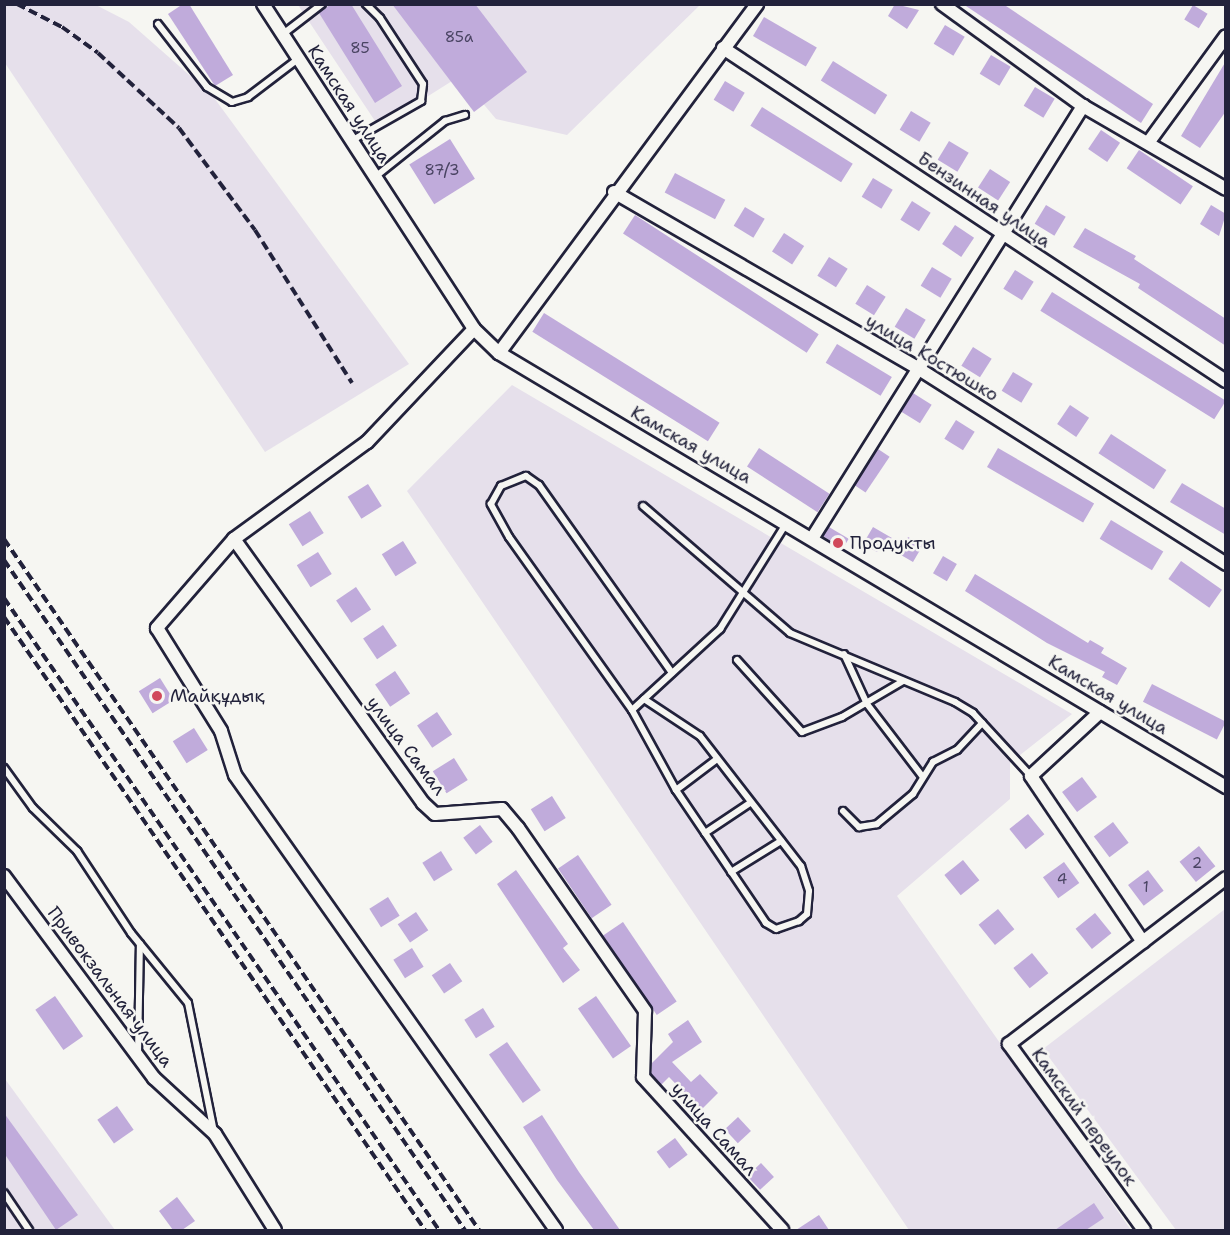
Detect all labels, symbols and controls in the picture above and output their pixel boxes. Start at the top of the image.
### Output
house number: 85а [445,29,473,47]
house number: 85 [350,40,370,58]
street label: Камская улица [303,41,395,167]
street label: Бензинная улица [913,148,1055,252]
house number: 87/3 [424,162,460,180]
street label: улица Костюшко [862,310,1002,406]
street label: Камская улица [627,402,755,488]
place label: Продукты [850,532,936,554]
marker: Продукты [831,536,845,550]
street label: Камская улица [1044,651,1172,739]
place label: Майқұдық [170,685,265,707]
marker: Майқұдық [148,687,166,705]
street label: улица Самал [362,692,450,800]
house number: 2 [1192,855,1202,873]
house number: 4 [1057,871,1067,889]
house number: 1 [1143,879,1149,897]
street label: Привокзальная улица [43,903,177,1071]
street label: Камский переулок [1027,1044,1141,1190]
street label: улица Самал [667,1078,761,1180]

